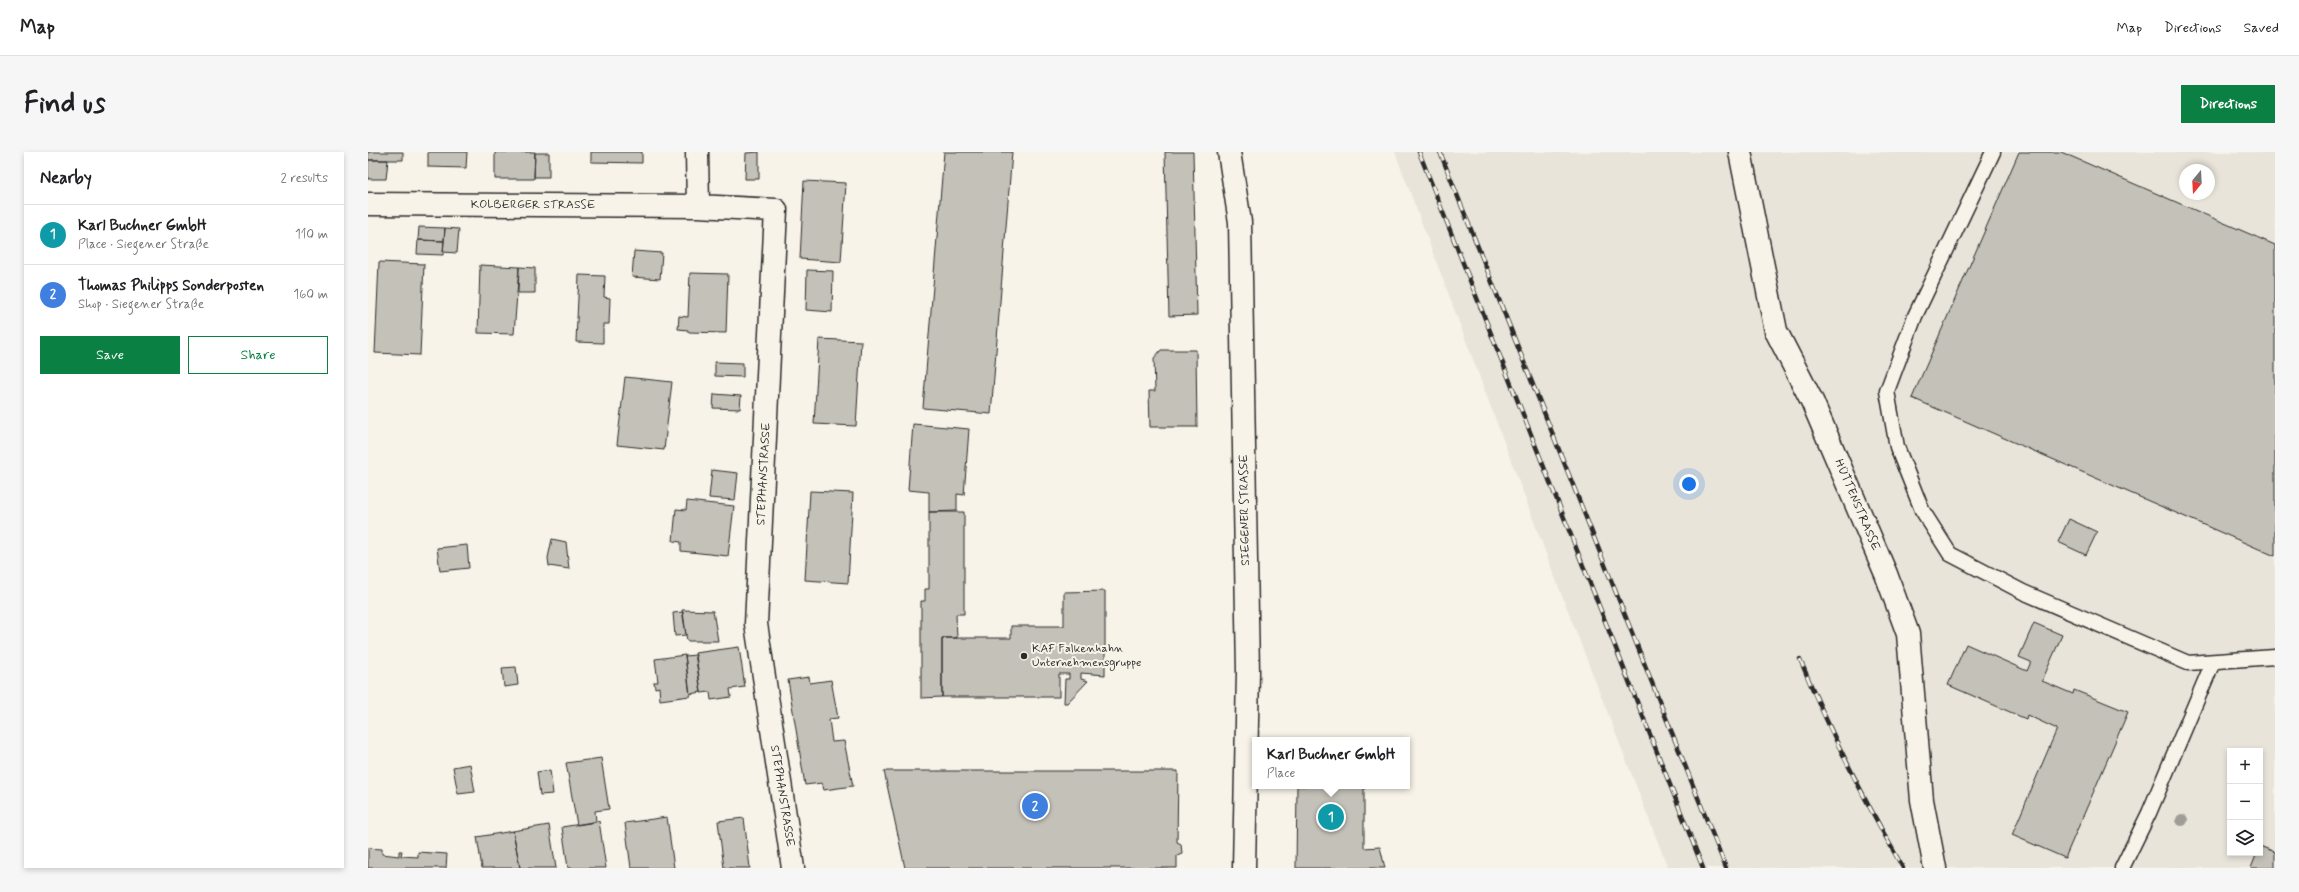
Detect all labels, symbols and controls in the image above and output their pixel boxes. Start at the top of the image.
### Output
text: Map [20,15,55,40]
text: Map [2116,19,2142,37]
text: Directions [2164,19,2222,37]
text: Saved [2244,19,2279,37]
button: Directions [2181,85,2275,123]
text: Find us [24,86,105,123]
north arrow [2179,164,2215,200]
text: Nearby [40,167,92,189]
text: 2 results [281,170,328,187]
street label: KOLBERGER STRASSE [471,197,596,213]
text: Karl Buchner GmbH [78,216,207,236]
text: 1 [50,226,56,243]
text: 110 m [295,226,328,243]
text: Place · Siegener Straße [78,236,209,253]
text: Thomas Philipps Sonderposten [78,276,264,296]
text: 2 [50,286,56,303]
text: 160 m [293,286,328,303]
text: Shop · Siegener Straße [78,296,204,313]
button: Save [40,336,180,374]
button: Share [188,336,328,374]
street label: STEPHANSTRASSE [753,422,775,526]
street label: SIEGENER STRASSE [1236,454,1254,566]
street label: HÜTTENSTRASSE [1830,457,1884,554]
your location [1679,474,1699,494]
place label: KAF Falkenhahn Unternehmensgruppe [1032,641,1141,671]
marker: KAF Falkenhahn Unternehmensgruppe [1019,651,1029,661]
popup [1252,737,1410,789]
street label: STEPHANSTRASSE [766,744,798,848]
text: Karl Buchner GmbH [1267,745,1395,765]
map controls [2227,748,2263,856]
button: + [2227,748,2263,784]
text: Place [1267,765,1295,782]
button: − [2227,784,2263,820]
pin: 2 [1022,791,1048,821]
pin: 1 [1318,802,1344,832]
button: layers [2227,820,2263,856]

